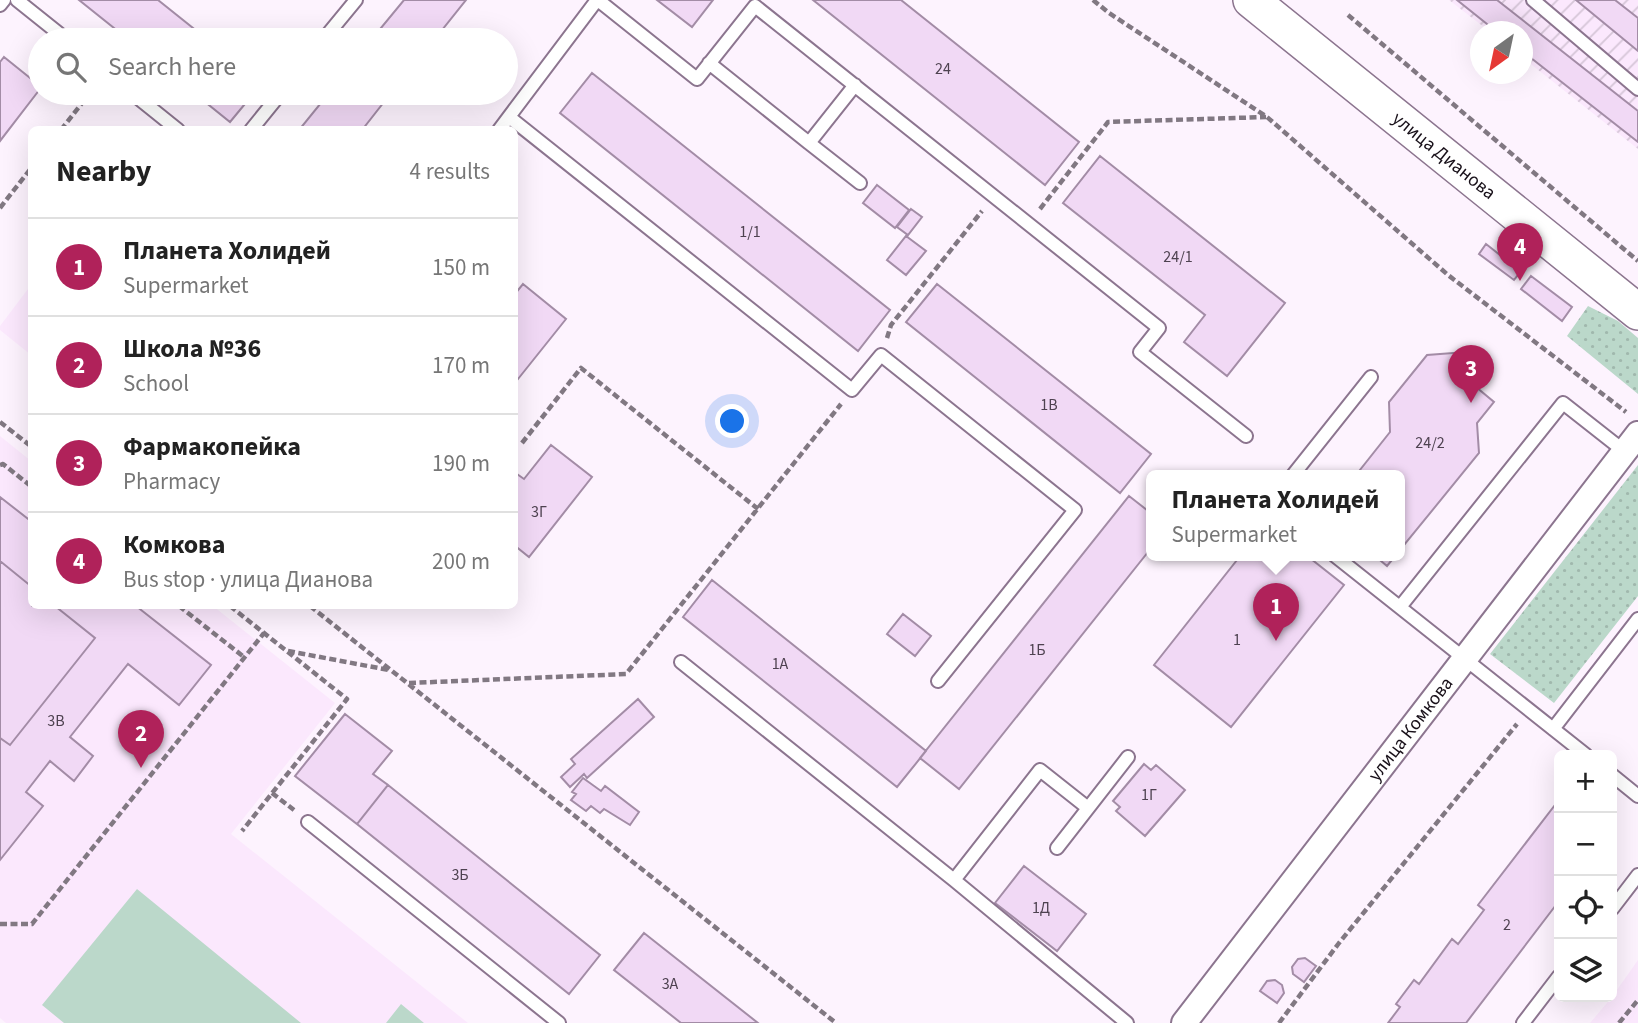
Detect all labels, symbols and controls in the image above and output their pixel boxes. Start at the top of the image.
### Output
north arrow [1470,21,1533,84]
search box [28,28,518,105]
icon: search [52,48,90,86]
text: Search here [108,48,236,85]
house number: 24 [935,58,951,80]
street label: улица Дианова [1386,105,1502,206]
text: Nearby [56,150,151,193]
text: 4 results [410,155,490,188]
house number: 1/1 [739,221,761,243]
pin: 4 [1497,223,1543,281]
text: Планета Холидей [123,232,331,269]
house number: 24/1 [1163,246,1193,268]
text: 1 [73,251,85,284]
text: 150 m [432,251,490,284]
text: Supermarket [123,269,249,302]
text: Школа №36 [123,330,261,367]
pin: 3 [1448,345,1494,403]
text: 2 [73,349,85,382]
text: 170 m [432,349,490,382]
text: School [123,367,189,400]
house number: 1В [1040,394,1058,416]
your location [715,404,749,438]
text: Фармакопейка [123,428,301,465]
house number: 24/2 [1415,432,1445,454]
text: 3 [73,447,85,480]
text: 190 m [432,447,490,480]
text: Pharmacy [123,465,220,498]
popup [1146,470,1405,561]
text: Планета Холидей [1172,481,1379,518]
house number: 3Г [531,501,547,523]
text: Supermarket [1172,518,1297,551]
text: Комкова [123,526,226,563]
text: 4 [73,545,85,578]
text: 200 m [432,545,490,578]
text: Bus stop · улица Дианова [123,563,373,596]
pin: 1 [1253,583,1299,641]
house number: 1 [1233,629,1241,651]
house number: 1Б [1028,639,1046,661]
house number: 1А [772,653,789,675]
street label: улица Комкова [1361,671,1459,787]
house number: 3В [47,710,65,732]
pin: 2 [118,710,164,768]
map controls [1554,750,1617,1002]
button: + [1554,750,1617,813]
house number: 1Г [1141,784,1157,806]
button: − [1554,813,1617,876]
house number: 3Б [451,864,469,886]
button: locate [1554,876,1617,939]
house number: 1Д [1032,897,1050,919]
house number: 2 [1503,914,1511,936]
button: layers [1554,939,1617,1002]
house number: 3А [662,973,679,995]

